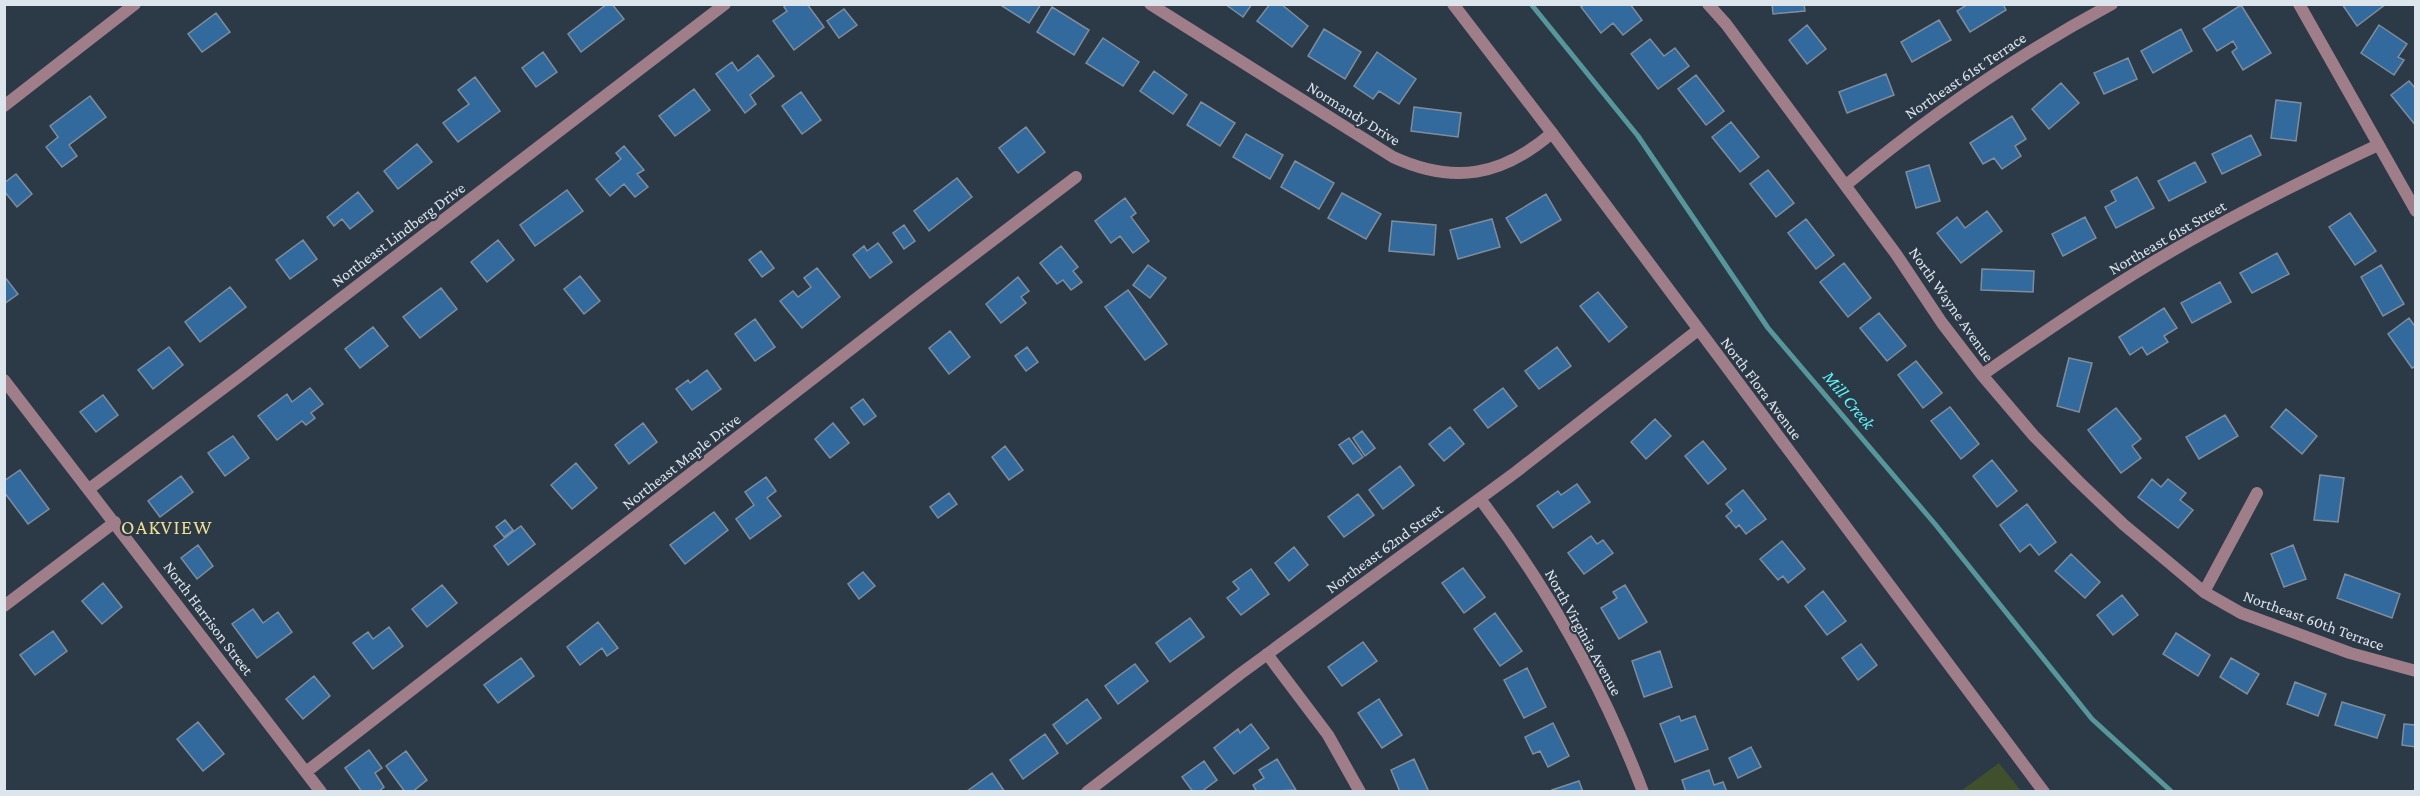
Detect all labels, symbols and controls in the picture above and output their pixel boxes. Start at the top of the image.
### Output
street label: Northeast 61st Terrace [1902,29,2029,122]
street label: Normandy Drive [1304,78,1403,150]
street label: Northeast Lindberg Drive [328,179,469,291]
street label: Northeast 61st Street [2106,197,2229,278]
street label: North Wayne Avenue [1905,244,1997,365]
street label: North Flora Avenue [1718,334,1806,443]
water label: Mill Creek [1818,366,1880,434]
street label: Northeast Maple Drive [619,410,744,514]
street label: Northeast 62nd Street [1323,500,1446,596]
district label: OAKVIEW [121,516,213,538]
street label: North Harrison Street [160,558,257,679]
street label: North Virginia Avenue [1541,566,1625,699]
street label: Northeast 60th Terrace [2241,587,2386,654]

